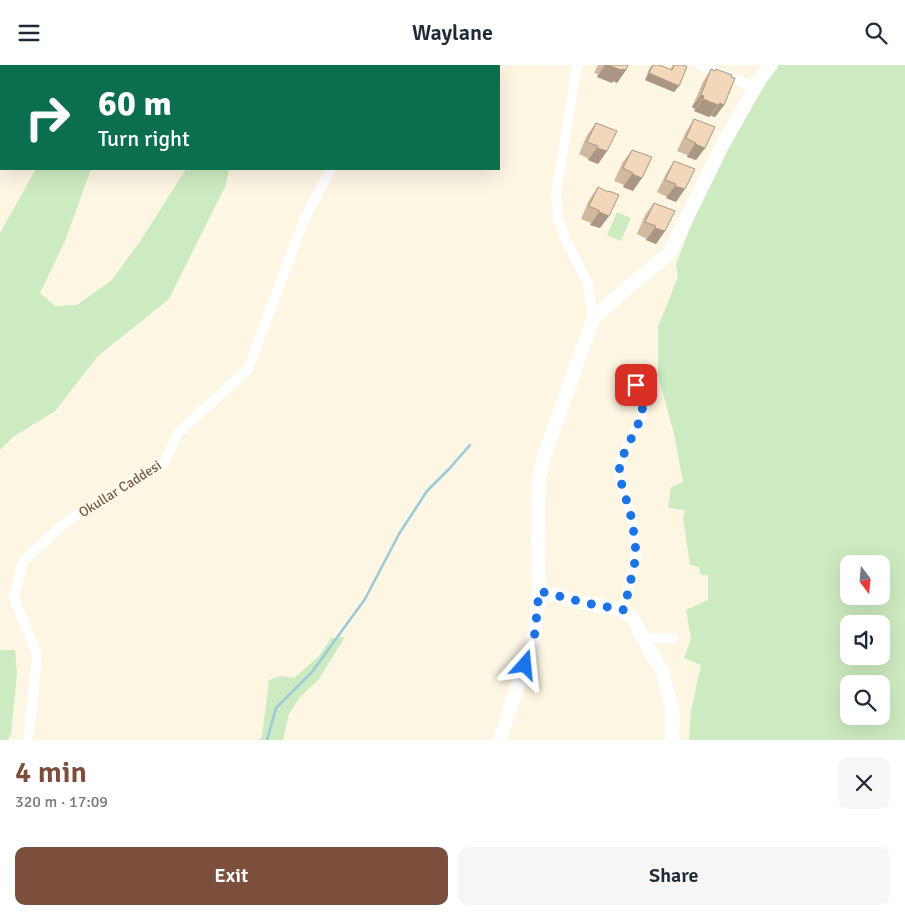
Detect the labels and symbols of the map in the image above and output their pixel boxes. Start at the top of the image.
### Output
pin [615,364,657,406]
street label: Okullar Caddesi [76,457,164,521]
north arrow [840,555,890,605]
position arrow [498,638,550,690]

